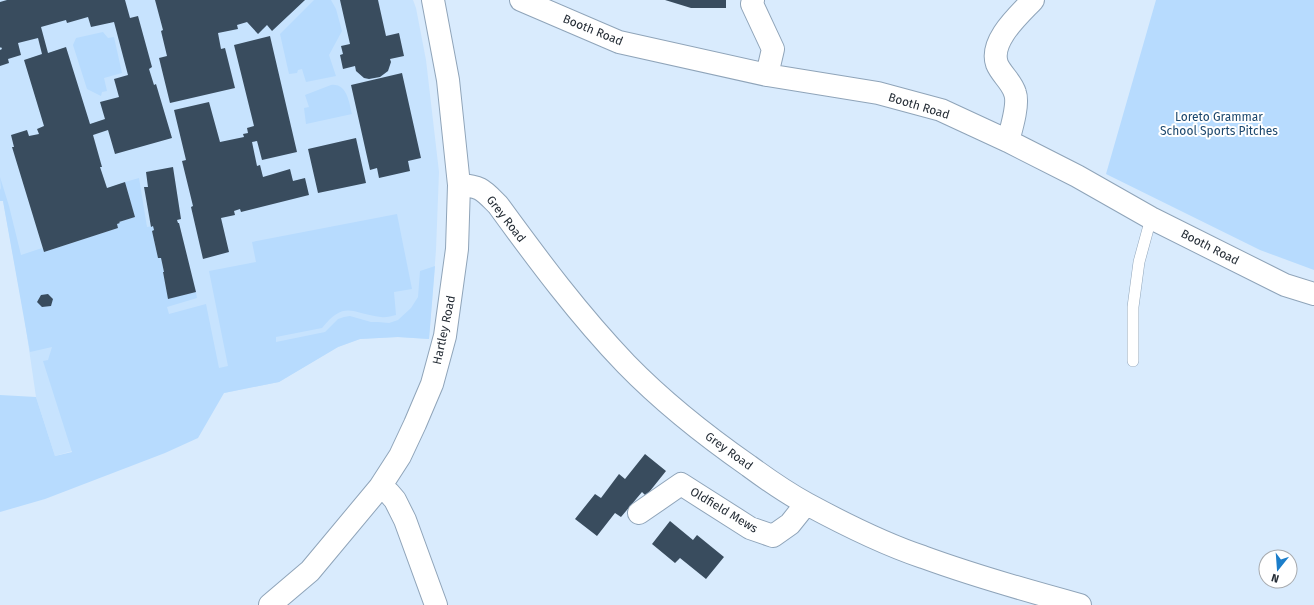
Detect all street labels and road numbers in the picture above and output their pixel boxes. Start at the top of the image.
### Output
street label: Booth Road [561,12,625,48]
street label: Booth Road [887,90,951,122]
street label: Grey Road [484,193,528,245]
street label: Booth Road [1179,226,1241,268]
street label: Hartley Road [430,294,458,366]
street label: Grey Road [703,429,755,473]
street label: Oldfield Mews [688,484,761,536]

